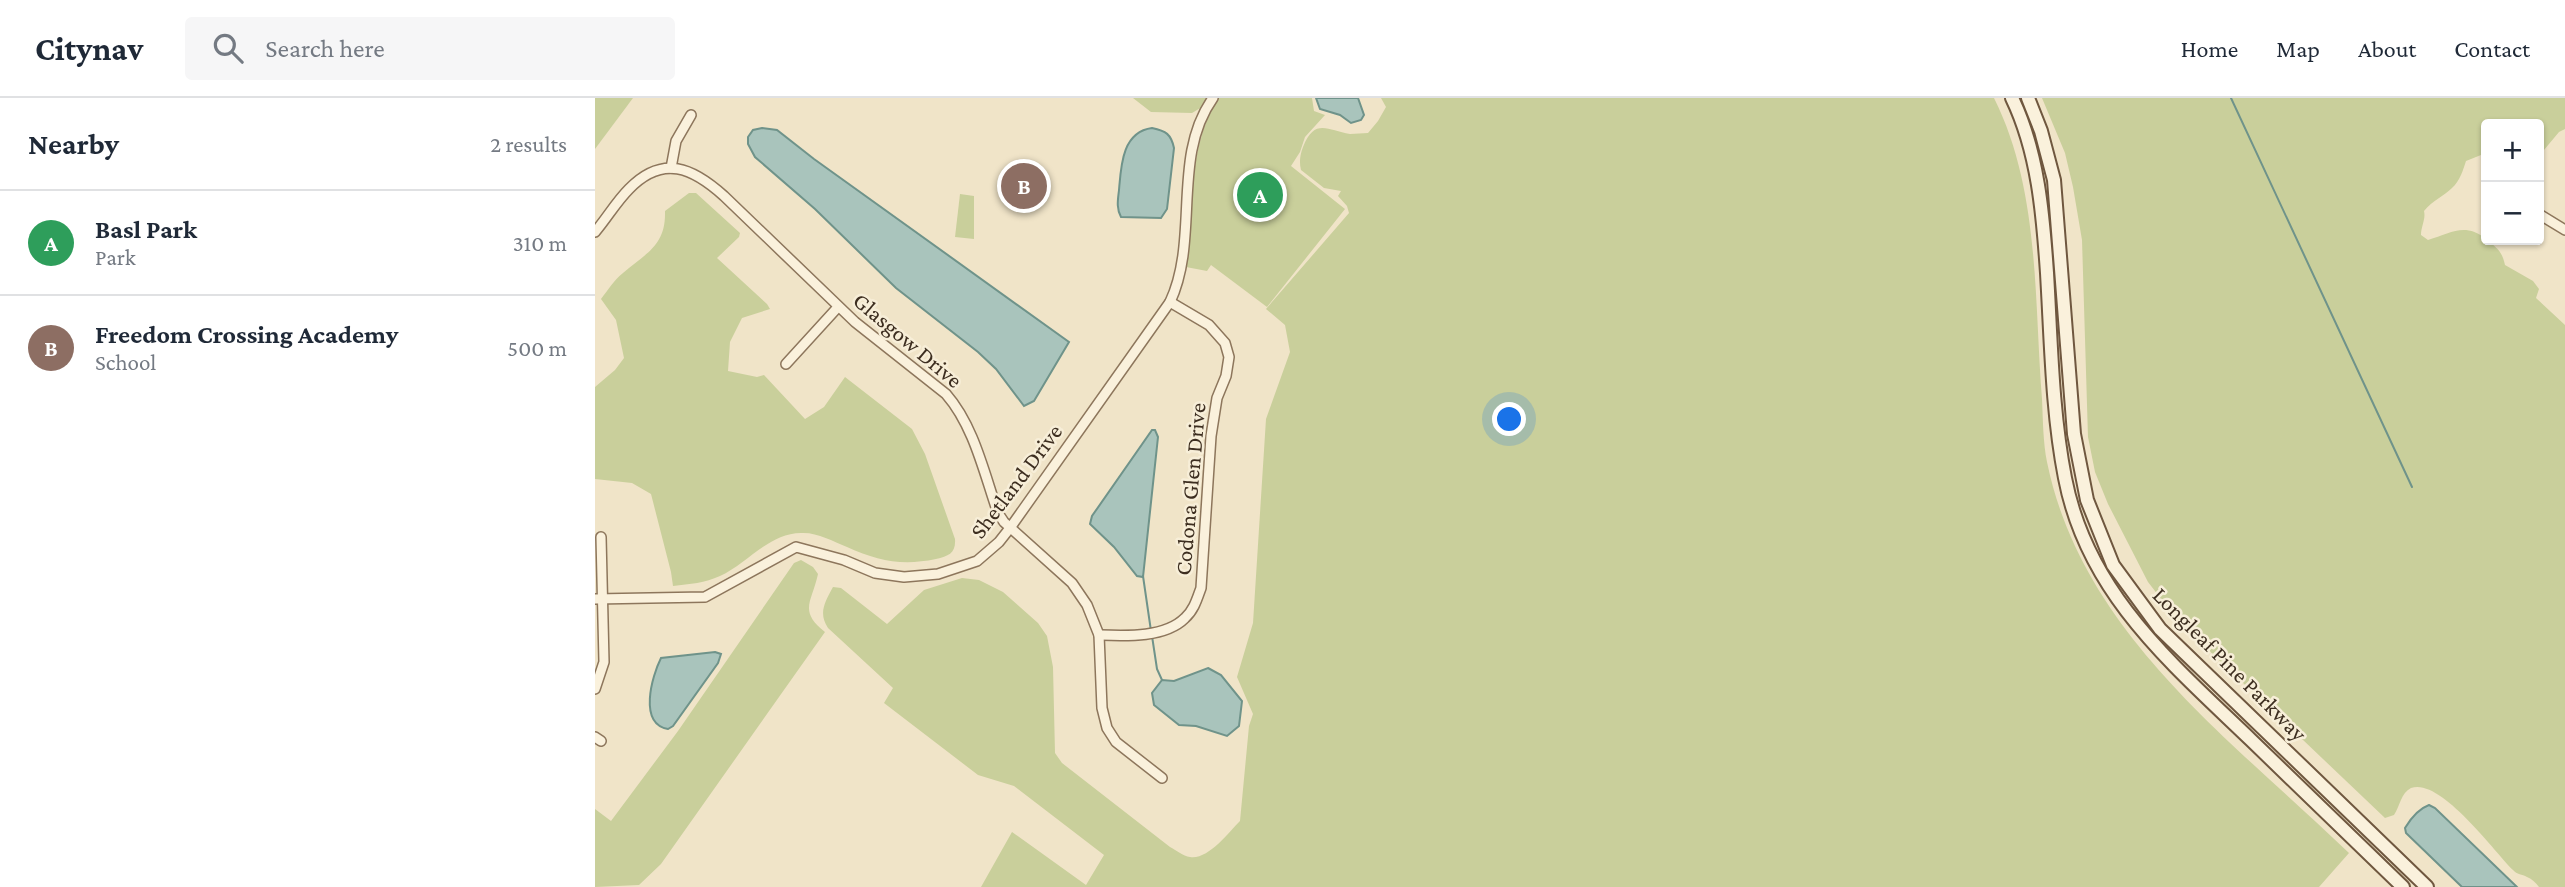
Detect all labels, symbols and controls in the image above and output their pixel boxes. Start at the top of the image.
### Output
search box [185,17,675,80]
icon: search [209,29,247,67]
text: Citynav [35,30,143,67]
text: Search here [265,34,385,63]
text: Home [2181,35,2238,62]
text: Map [2276,35,2320,62]
text: About [2358,35,2416,62]
text: Contact [2454,35,2530,62]
map controls [2481,119,2544,245]
button: + [2481,119,2544,182]
text: Nearby [28,127,119,160]
text: 2 results [490,131,567,157]
pin: B [1001,160,1047,212]
pin: A [1237,169,1283,221]
button: − [2481,182,2544,245]
text: Basl Park [95,215,197,244]
text: A [44,230,58,256]
text: 310 m [513,230,567,256]
text: Park [95,244,136,270]
street label: Glasgow Drive [848,287,968,393]
text: Freedom Crossing Academy [95,320,398,349]
text: B [44,335,58,361]
text: 500 m [507,335,567,361]
text: School [95,349,156,375]
street label: Codona Glen Drive [1170,402,1210,576]
your location [1492,402,1526,436]
street label: Shetland Drive [965,419,1067,543]
street label: Longleaf Pine Parkway [2148,582,2313,747]

